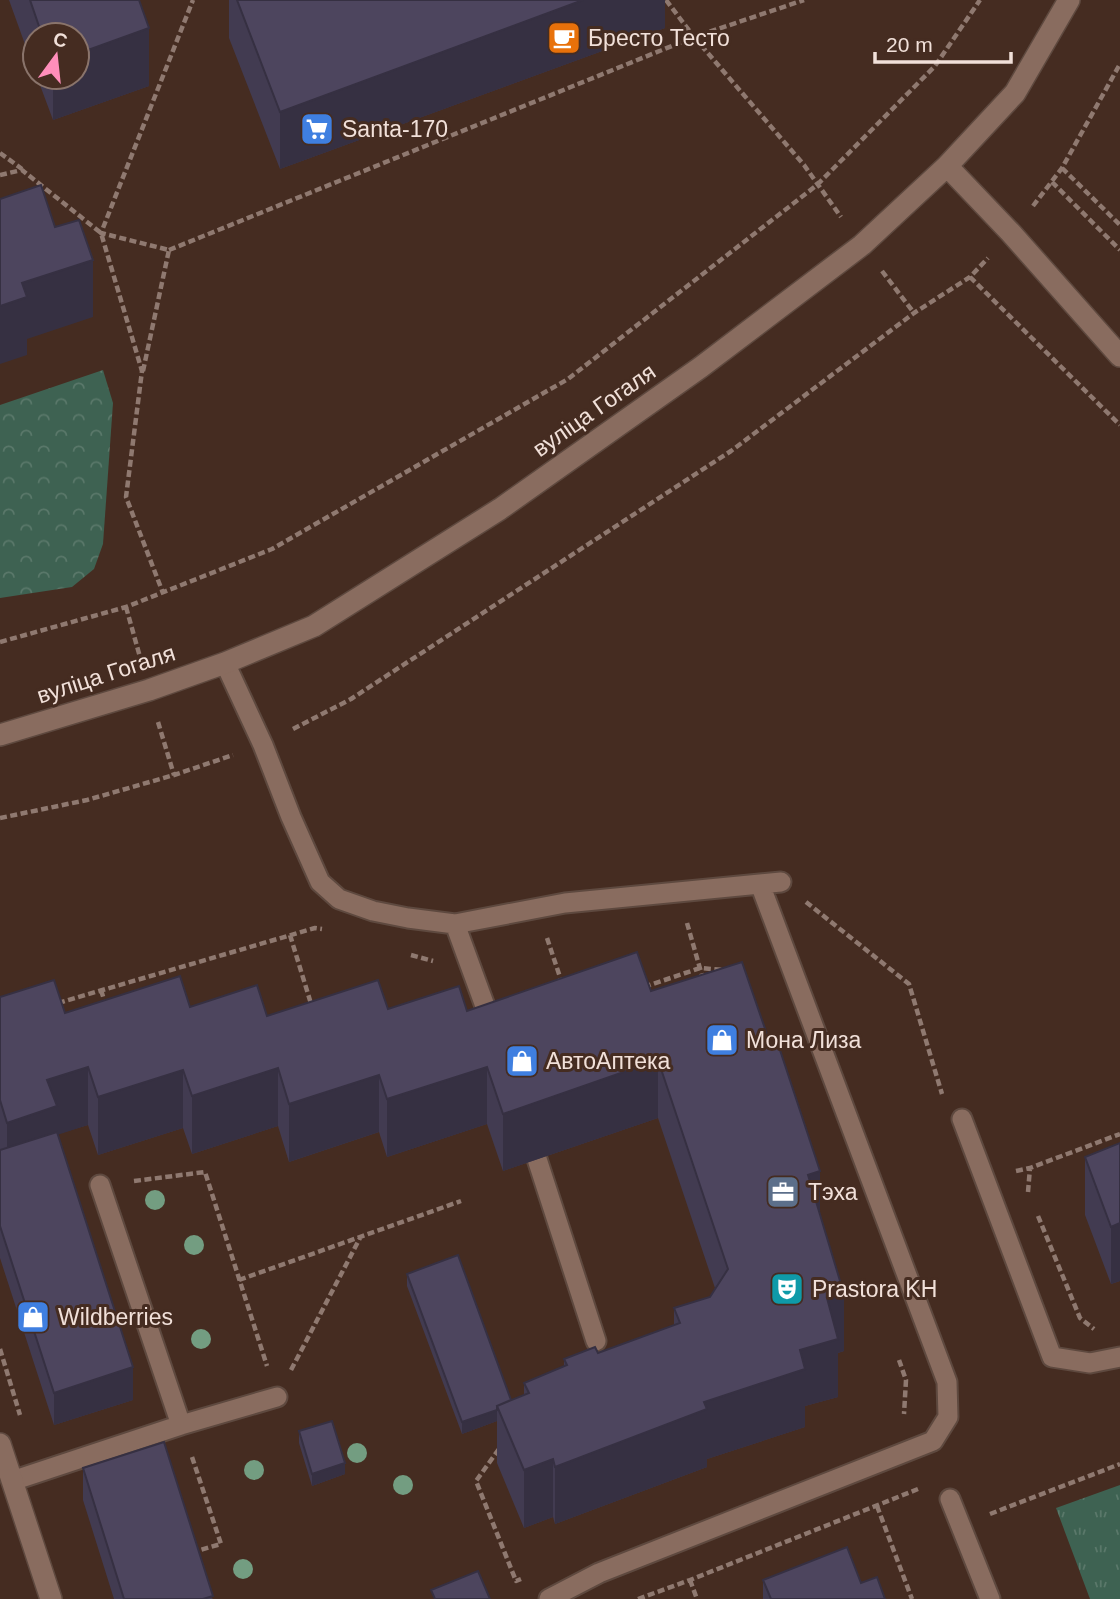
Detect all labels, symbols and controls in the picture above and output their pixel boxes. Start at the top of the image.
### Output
cafe icon: Бресто Тесто [545,19,583,57]
north arrow [21,21,91,91]
scale bar [875,21,1012,65]
place label: Бресто Тесто [588,25,730,51]
text: С [51,28,70,52]
text: 20 m [886,33,933,56]
supermarket icon: Santa-170 [298,110,336,148]
place label: Santa-170 [342,116,448,142]
street label: вуліца Гогаля [528,358,660,462]
street label: вуліца Гогаля [34,639,178,709]
shop icon: Мона Лиза [703,1021,741,1059]
place label: Мона Лиза [746,1027,862,1053]
shop icon: АвтоАптека [503,1042,541,1080]
place label: АвтоАптека [546,1048,671,1074]
office icon: Тэха [764,1173,802,1211]
place label: Тэха [808,1179,858,1205]
theatre icon: Prastora KH [768,1270,806,1308]
place label: Prastora KH [812,1276,937,1302]
shop icon: Wildberries [14,1298,52,1336]
place label: Wildberries [58,1304,173,1330]

